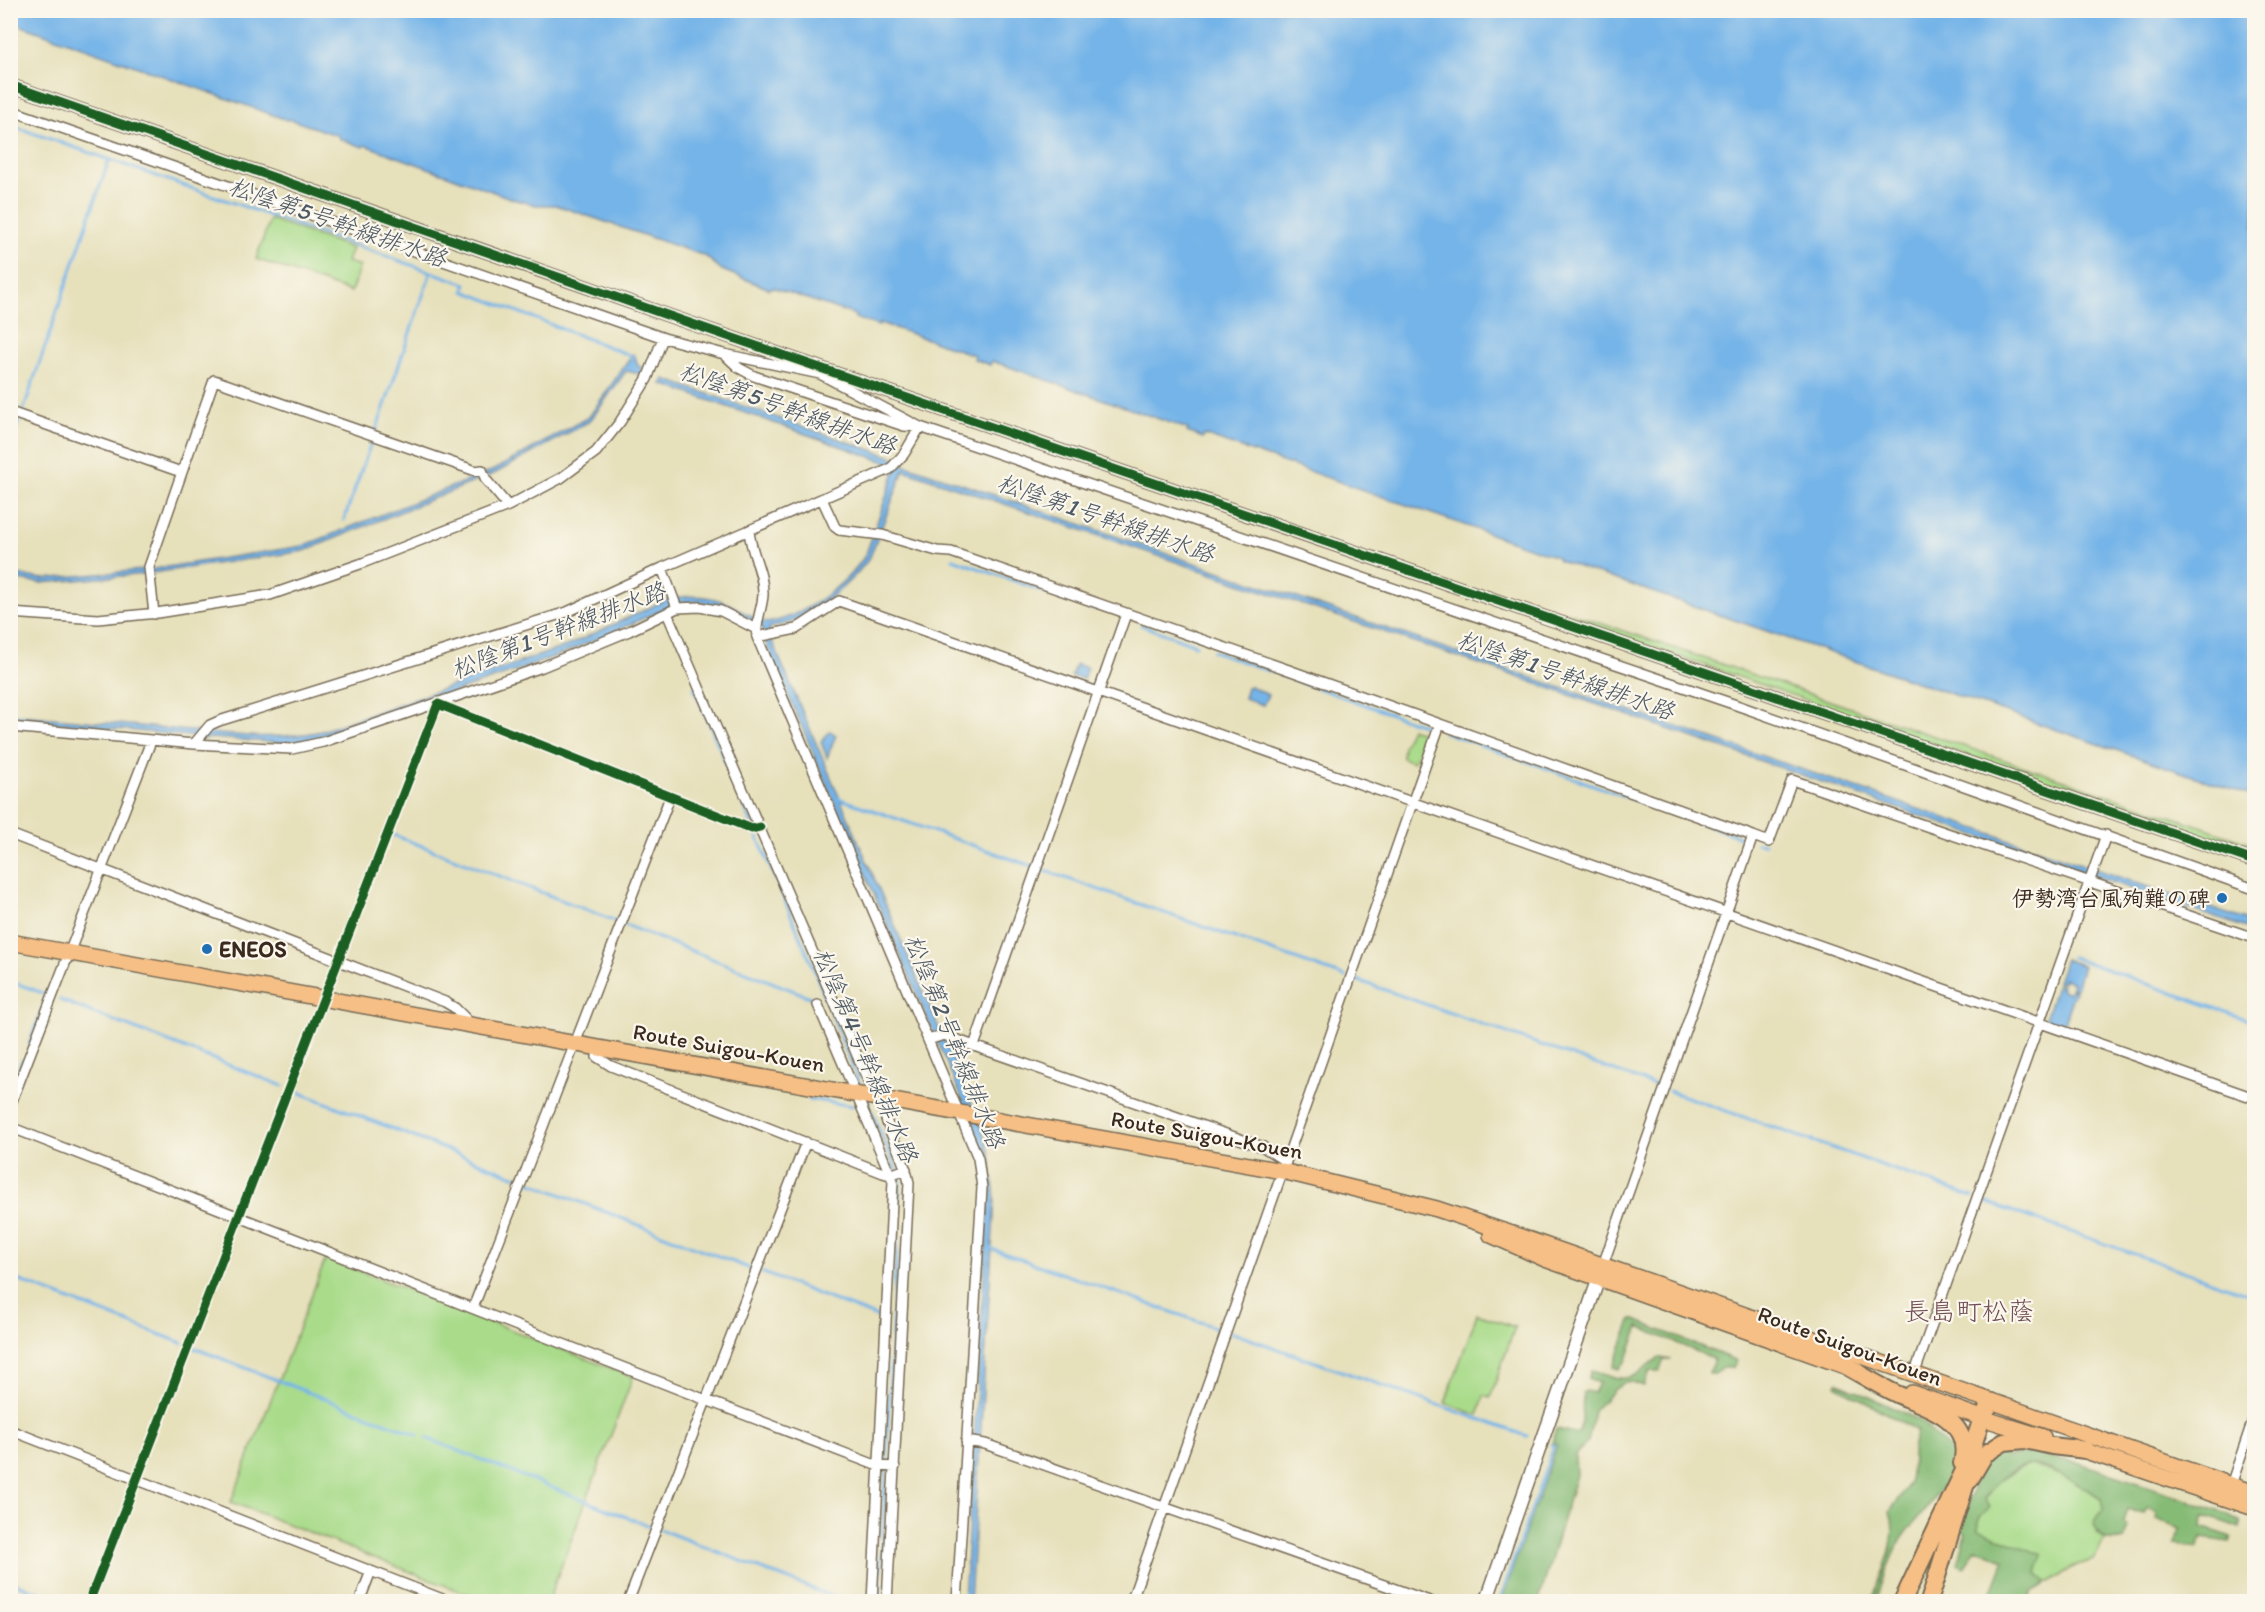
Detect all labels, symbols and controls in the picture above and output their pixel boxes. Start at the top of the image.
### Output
water label: 松陰第5号幹線排水路 [225,171,453,274]
water label: 松陰第5号幹線排水路 [676,355,902,461]
water label: 松陰第1号幹線排水路 [994,467,1220,569]
water label: 松陰第1号幹線排水路 [447,575,671,684]
water label: 松陰第1号幹線排水路 [1454,624,1680,726]
place label: 伊勢湾台風殉難の碑 [2012,885,2210,912]
marker: 伊勢湾台風殉難の碑 [2215,891,2229,905]
water label: 松陰第2号幹線排水路 [899,930,1012,1154]
place label: ENEOS [219,936,287,963]
marker: ENEOS [200,942,214,956]
water label: 松陰第4号幹線排水路 [808,943,925,1169]
street label: Route Suigou-Kouen [631,1018,828,1078]
street label: Route Suigou-Kouen [1109,1105,1306,1165]
district label: 長島町松蔭 [1904,1295,2034,1327]
street label: Route Suigou-Kouen [1754,1300,1946,1392]

